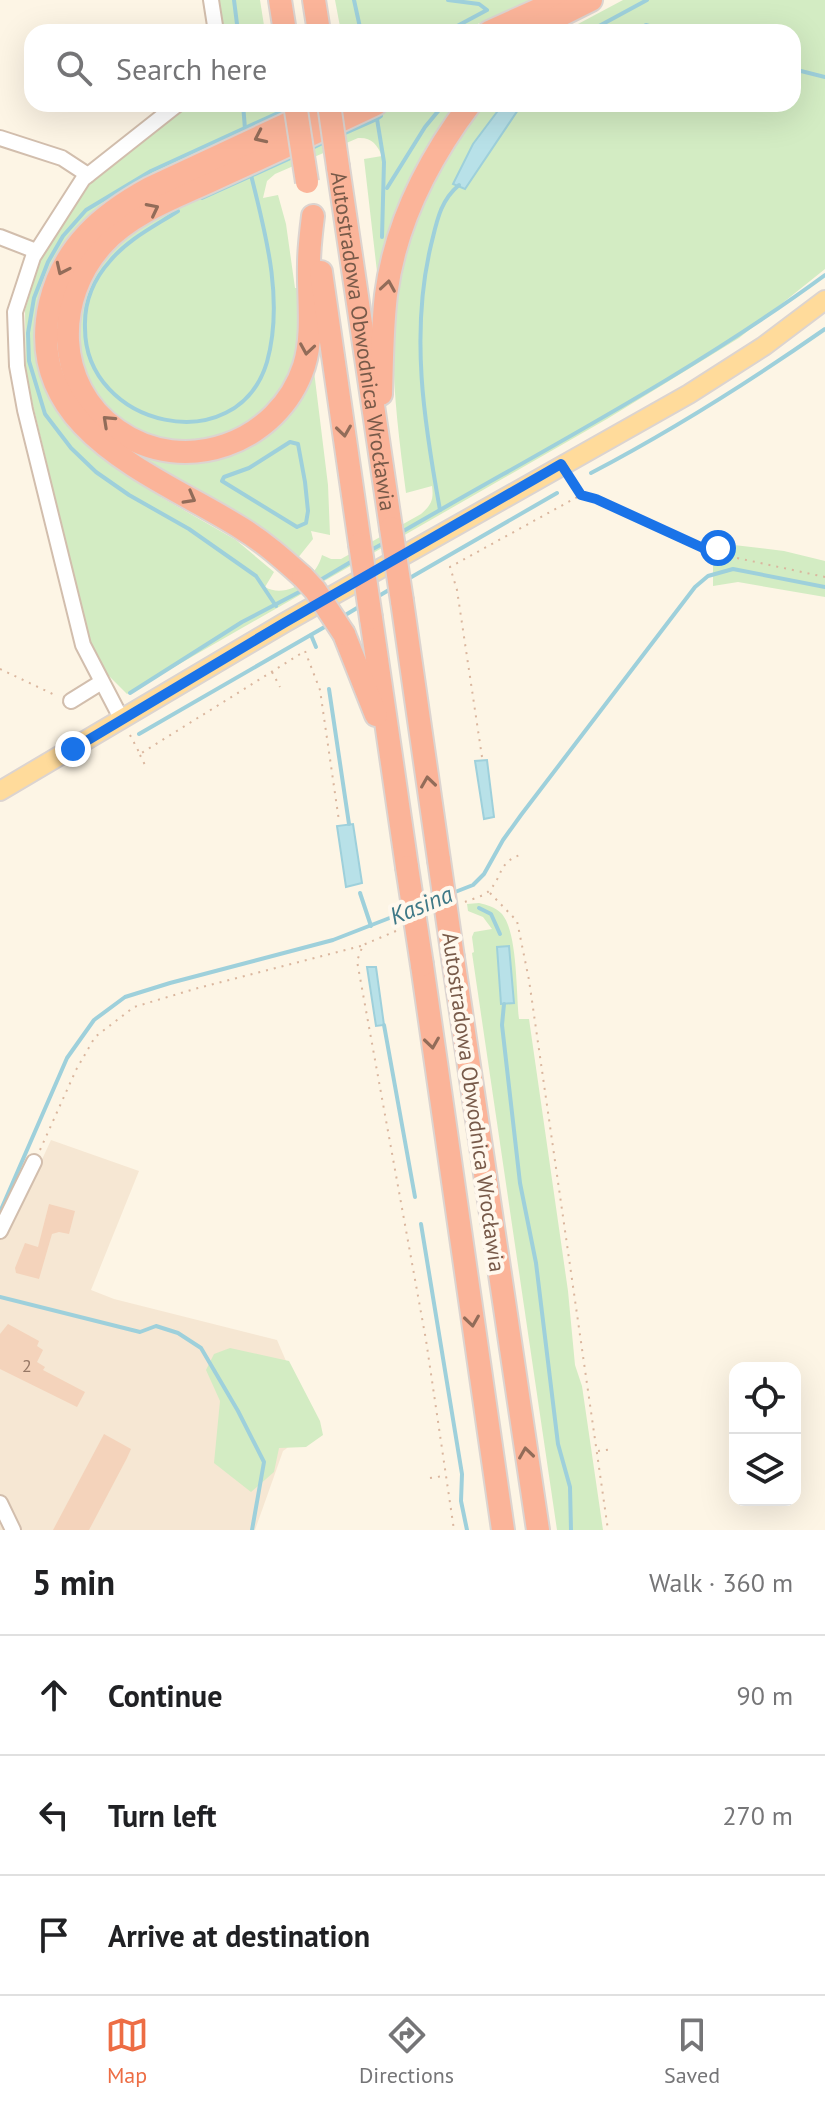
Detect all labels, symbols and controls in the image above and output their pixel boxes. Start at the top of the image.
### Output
search box [24,24,801,112]
icon: search [52,46,96,90]
text: Search here [116,49,267,88]
one-way arrow [253,127,268,143]
street label: Autostradowa Obwodnica Wrocławia [325,170,402,513]
one-way arrow [145,204,159,219]
one-way arrow [56,261,72,276]
one-way arrow [379,279,396,293]
one-way arrow [299,342,316,356]
one-way arrow [102,417,117,431]
one-way arrow [335,425,352,438]
one-way arrow [181,488,196,504]
route start [700,530,736,566]
route end [55,731,91,767]
one-way arrow [420,776,437,789]
water label: Kasina [385,878,457,932]
street label: Autostradowa Obwodnica Wrocławia [436,930,512,1274]
one-way arrow [423,1036,440,1050]
one-way arrow [463,1314,480,1328]
house number: 2 [22,1354,32,1377]
map controls [729,1362,801,1506]
button: locate [729,1362,801,1434]
button: layers [729,1434,801,1506]
one-way arrow [518,1446,535,1460]
text: 5 min [32,1560,115,1604]
text: Walk · 360 m [649,1566,793,1599]
icon: ahead [32,1673,76,1717]
text: Continue [108,1676,222,1715]
text: 90 m [737,1679,793,1712]
icon: left [32,1793,76,1837]
text: Turn left [108,1796,216,1835]
text: 270 m [722,1799,793,1832]
icon: arrive [32,1913,76,1957]
text: Arrive at destination [108,1916,370,1955]
tab: Map [105,2013,149,2089]
tab: Directions [359,2013,454,2089]
tab: Saved [664,2013,720,2089]

